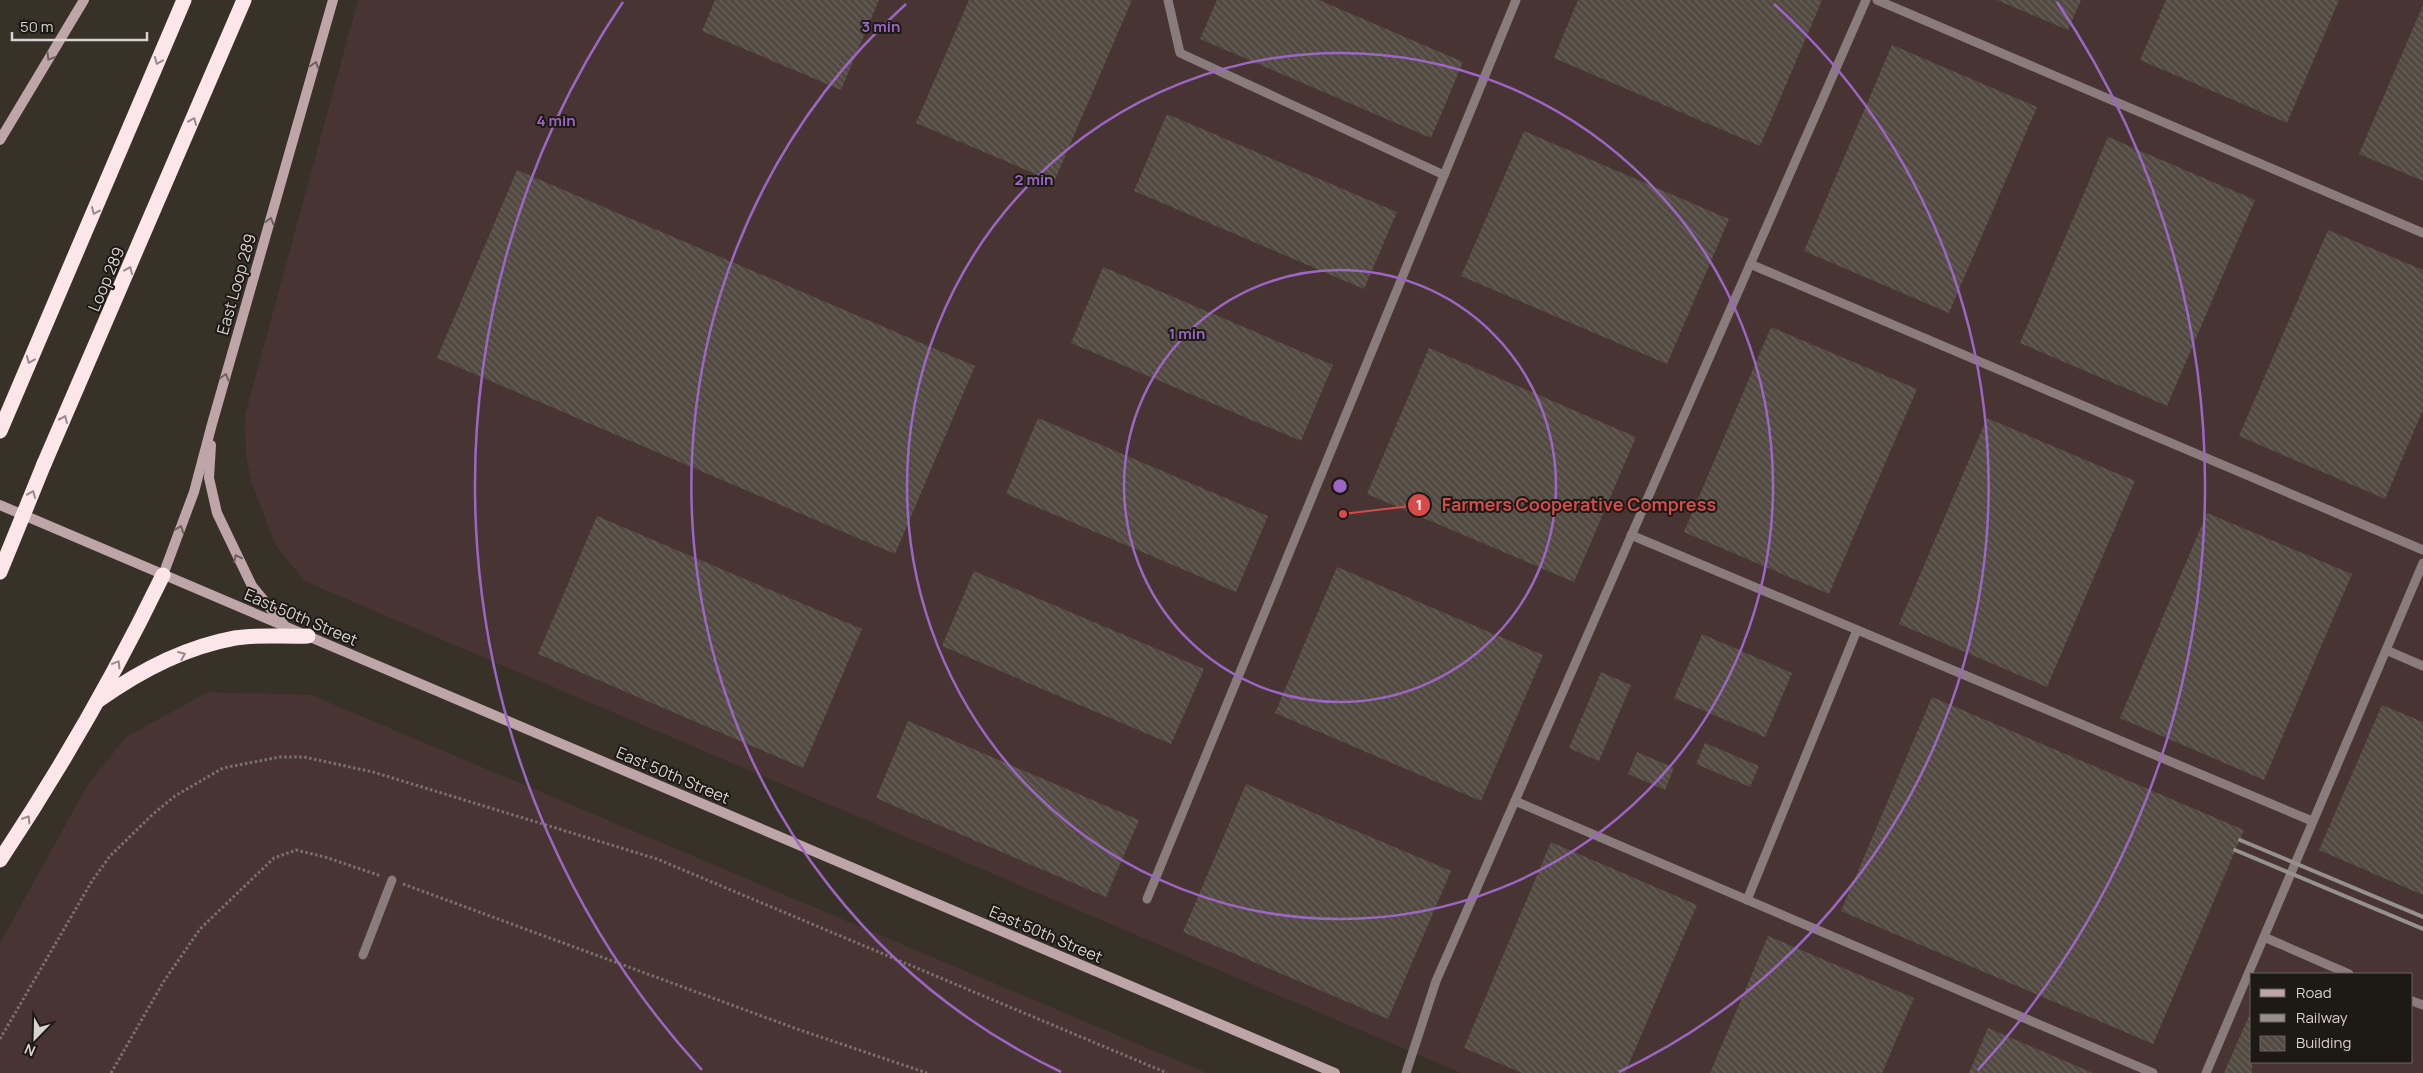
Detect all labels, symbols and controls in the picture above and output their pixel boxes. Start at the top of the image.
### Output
scale bar [12,10,148,42]
text: 50 m [20,16,54,37]
text: 3 min [862,16,900,37]
one-way arrow [46,51,56,60]
one-way arrow [153,56,164,65]
one-way arrow [309,61,319,69]
text: 4 min [536,110,576,131]
one-way arrow [186,117,197,126]
text: 2 min [1014,169,1054,190]
one-way arrow [90,206,101,215]
one-way arrow [264,217,274,225]
street label: East Loop 289 [211,231,261,337]
street label: Loop 289 [83,243,129,315]
one-way arrow [122,266,133,275]
text: 1 min [1169,323,1205,344]
one-way arrow [26,355,37,364]
one-way arrow [219,373,230,381]
one-way arrow [57,415,68,424]
centre of rings [1331,477,1349,495]
callout: Farmers Cooperative Compress [1407,488,1726,521]
one-way arrow [25,490,36,499]
text: Farmers Cooperative Compress [1442,492,1716,516]
text: 1 [1416,494,1422,515]
one-way arrow [174,525,184,534]
one-way arrow [233,554,243,563]
street label: East 50th Street [241,583,361,651]
one-way arrow [177,650,186,661]
one-way arrow [111,660,121,669]
street label: East 50th Street [613,741,733,809]
one-way arrow [20,816,30,825]
street label: East 50th Street [986,900,1106,968]
legend [2250,973,2413,1063]
text: Road [2296,982,2332,1003]
text: Railway [2296,1007,2348,1028]
north arrow [10,1013,60,1063]
text: Building [2296,1032,2351,1053]
text: N [21,1040,38,1061]

